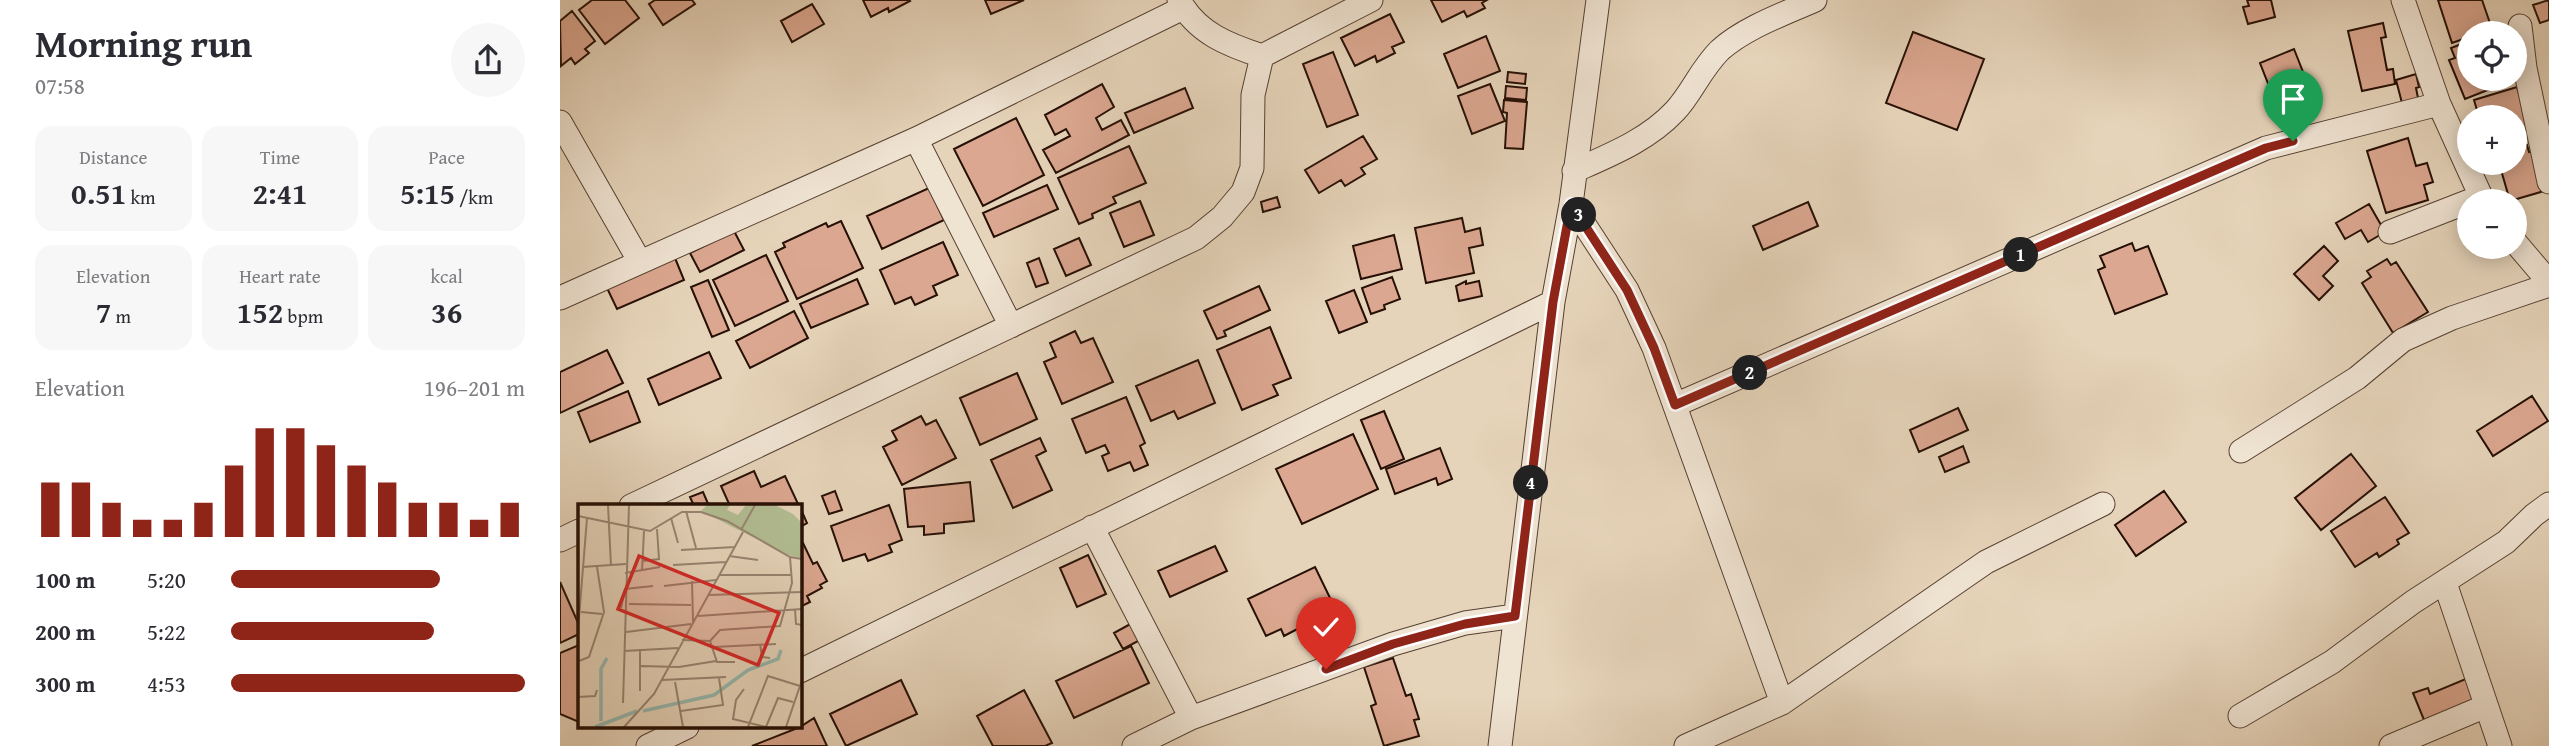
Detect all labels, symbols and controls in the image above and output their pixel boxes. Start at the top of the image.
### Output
text: Morning run [35,15,252,71]
map controls [2457,21,2527,259]
button: locate [2457,21,2527,91]
button: share [451,23,525,97]
text: 07:58 [35,69,85,102]
pin [2263,69,2323,141]
icon: arrive [2274,80,2312,118]
button: + [2457,105,2527,175]
text: Distance [79,143,147,171]
text: Time [260,143,300,171]
text: Pace [428,143,465,171]
text: 0.51 [71,171,126,215]
text: 2:41 [252,171,308,215]
text: 5:15 [400,171,455,215]
text: km [126,183,156,211]
text: /km [455,183,493,211]
button: − [2457,189,2527,259]
pin: 3 [1562,198,1596,232]
text: 3 [1574,200,1583,228]
pin: 1 [2004,238,2038,272]
text: 1 [2016,240,2025,268]
text: Elevation [76,262,151,290]
text: Heart rate [239,262,321,290]
text: kcal [430,262,463,290]
text: 7 [96,290,111,334]
text: 152 [237,290,283,334]
text: 36 [431,290,462,334]
text: m [111,302,131,330]
text: bpm [283,302,323,330]
pin: 2 [1732,356,1768,390]
text: 2 [1745,358,1754,386]
text: Elevation [35,371,125,404]
text: 196–201 m [424,371,525,404]
pin: 4 [1514,466,1548,500]
text: 4 [1526,468,1535,496]
inset map [578,504,802,728]
text: 100 m [35,563,96,596]
text: 5:20 [147,563,186,596]
pin [1296,597,1356,669]
icon: check [1307,608,1345,646]
text: 200 m [35,615,96,648]
text: 5:22 [147,615,186,648]
text: 300 m [35,667,96,700]
text: 4:53 [147,667,186,700]

